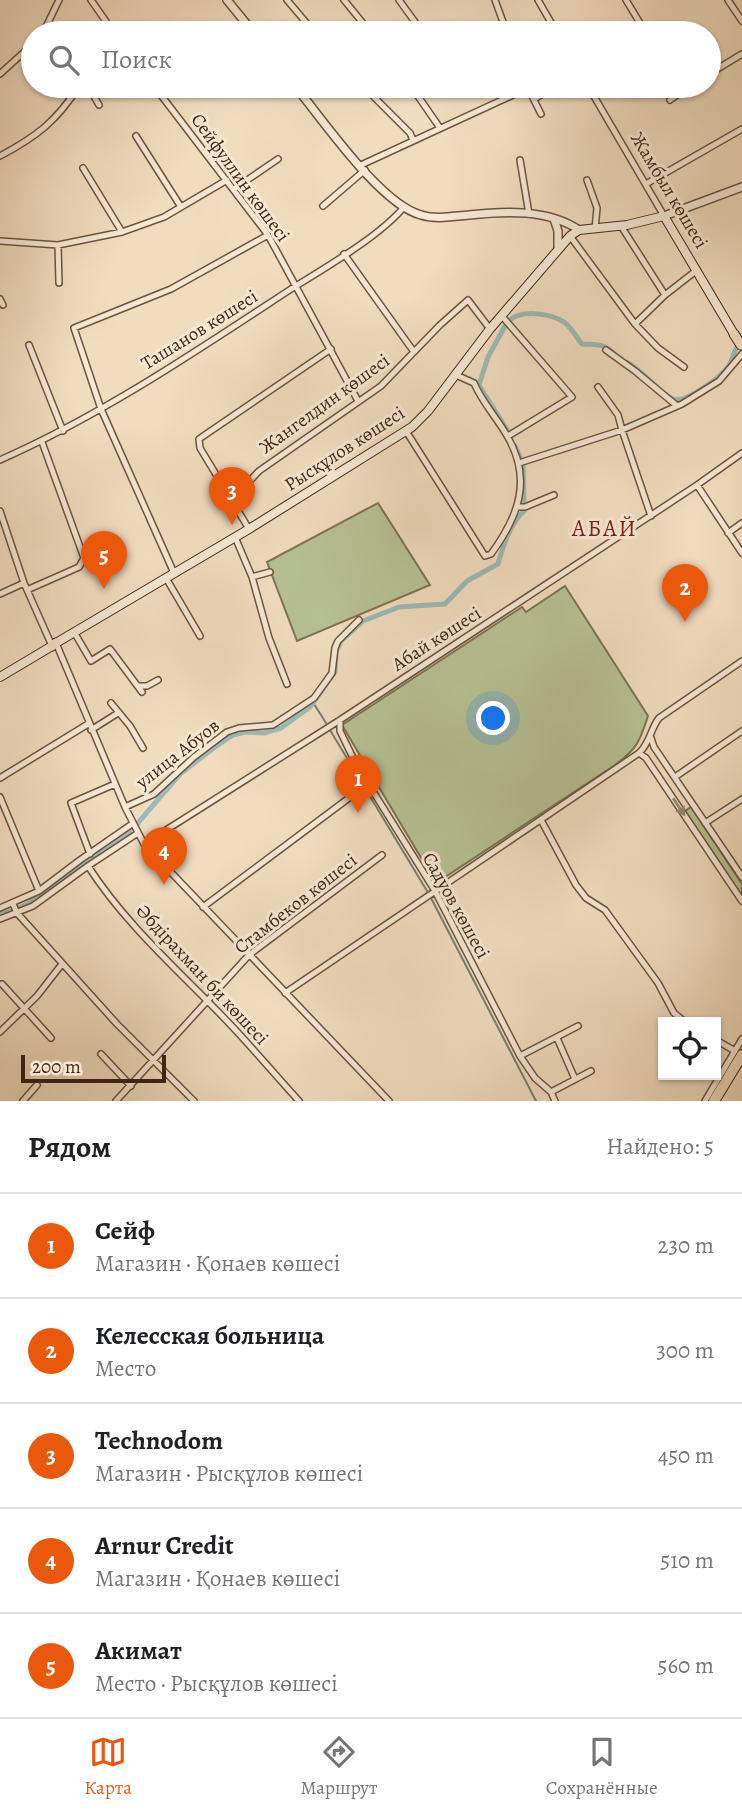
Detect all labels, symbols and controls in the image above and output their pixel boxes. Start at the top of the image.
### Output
search box [21,21,721,98]
icon: search [45,41,83,79]
text: Поиск [101,42,172,77]
street label: Сейфуллин көшесі [185,108,296,247]
street label: Жамбыл көшесі [624,127,714,254]
street label: Ташанов көшесі [136,284,263,376]
street label: Жангелдин көшесі [254,348,395,460]
street label: Рысқұлов көшесі [279,400,410,497]
pin: 3 [209,467,255,525]
district label: АБАЙ [571,513,638,544]
pin: 5 [81,531,127,589]
pin: 2 [662,564,708,622]
street label: Абай көшесі [386,600,486,678]
your location [476,701,510,735]
street label: улица Абуов [130,713,225,795]
pin: 1 [335,755,381,813]
one-way arrow [672,798,686,816]
pin: 4 [141,827,187,885]
street label: Стамбеков көшесі [229,848,362,960]
street label: Садуов көшесі [416,848,496,963]
street label: Әбдірахман би көшесі [130,899,274,1051]
map controls [658,1017,721,1080]
button: locate [658,1017,721,1080]
scale bar [21,1052,166,1084]
text: 200 m [32,1054,81,1080]
text: Рядом [28,1127,111,1167]
text: Найдено: 5 [606,1131,714,1162]
text: Сейф [95,1213,155,1248]
text: 1 [47,1230,55,1261]
text: 230 m [658,1230,714,1261]
text: Магазин · Қонаев көшесі [95,1248,340,1279]
text: Келесская больница [95,1318,324,1353]
text: 2 [45,1335,57,1366]
text: 300 m [656,1335,714,1366]
text: Место [95,1353,156,1384]
text: Technodom [95,1423,223,1458]
text: 3 [46,1440,56,1471]
text: 450 m [658,1440,714,1471]
text: Магазин · Рысқұлов көшесі [95,1458,363,1489]
text: Arnur Credit [95,1528,234,1563]
text: 4 [46,1545,56,1576]
text: 510 m [660,1545,714,1576]
text: Магазин · Қонаев көшесі [95,1563,340,1594]
text: Акимат [95,1633,182,1668]
text: 5 [46,1650,56,1681]
text: 560 m [658,1650,714,1681]
text: Место · Рысқұлов көшесі [95,1668,338,1699]
tab: Карта [84,1733,132,1801]
tab: Маршрут [300,1733,377,1801]
tab: Сохранённые [546,1733,658,1801]

